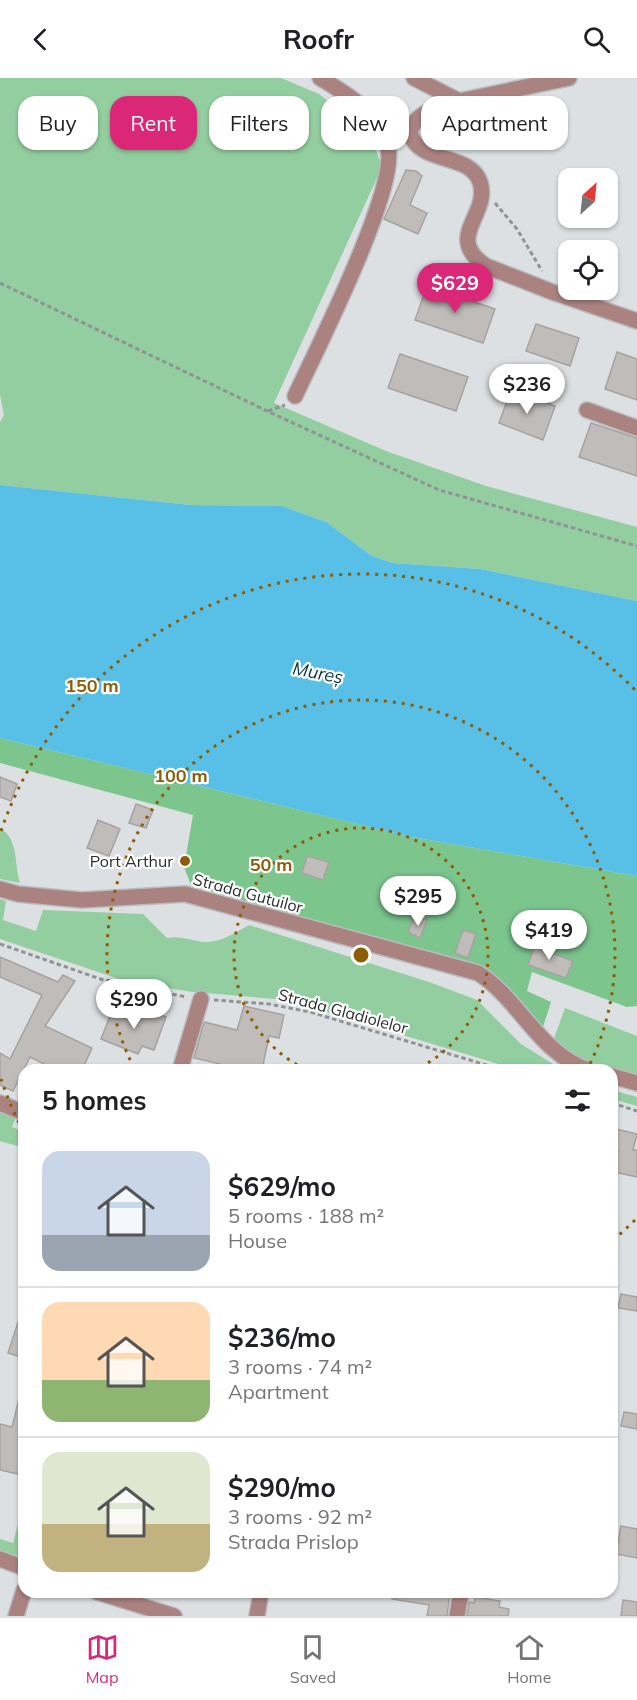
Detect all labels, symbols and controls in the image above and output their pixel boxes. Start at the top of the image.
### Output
text: Roofr [283,22,354,56]
icon: back [24,23,57,56]
icon: search [580,23,613,56]
chip: Buy [18,96,98,150]
chip: Rent [110,96,197,150]
chip: Filters [209,96,309,150]
chip: New [321,96,409,150]
chip: Apartment [421,96,568,150]
north arrow [558,168,618,228]
map controls [558,168,618,300]
button: locate [558,240,618,300]
pin: $629 [419,263,491,314]
text: $629 [431,270,479,295]
pin: $236 [491,364,563,415]
text: $236 [503,371,551,396]
water label: Mureș [291,656,345,689]
text: 150 m [65,674,119,697]
text: 100 m [154,764,208,787]
place label: Port Arthur [90,851,173,871]
text: 50 m [250,853,292,876]
marker: Port Arthur [178,854,192,868]
street label: Strada Gutuilor [191,869,305,917]
pin: $295 [382,876,454,927]
text: $295 [394,883,442,908]
pin: $419 [513,910,585,961]
text: $419 [525,917,573,942]
centre of rings [351,945,371,965]
pin: $290 [98,979,170,1030]
street label: Strada Gladiolelor [276,984,410,1038]
text: $290 [110,986,158,1011]
text: 5 homes [42,1084,146,1117]
icon: filters [561,1084,594,1117]
text: $629/mo [228,1170,336,1203]
icon: home [90,1175,162,1247]
text: 5 rooms · 188 m² [228,1203,384,1228]
text: House [228,1228,287,1253]
text: $236/mo [228,1321,336,1354]
icon: home [90,1326,162,1398]
text: 3 rooms · 74 m² [228,1354,372,1379]
text: Apartment [228,1379,329,1404]
text: $290/mo [228,1471,336,1504]
icon: home [90,1476,162,1548]
text: 3 rooms · 92 m² [228,1504,372,1529]
text: Strada Prislop [228,1529,359,1554]
tab: Map [86,1631,119,1687]
tab: Saved [290,1631,336,1687]
tab: Home [507,1631,551,1687]

